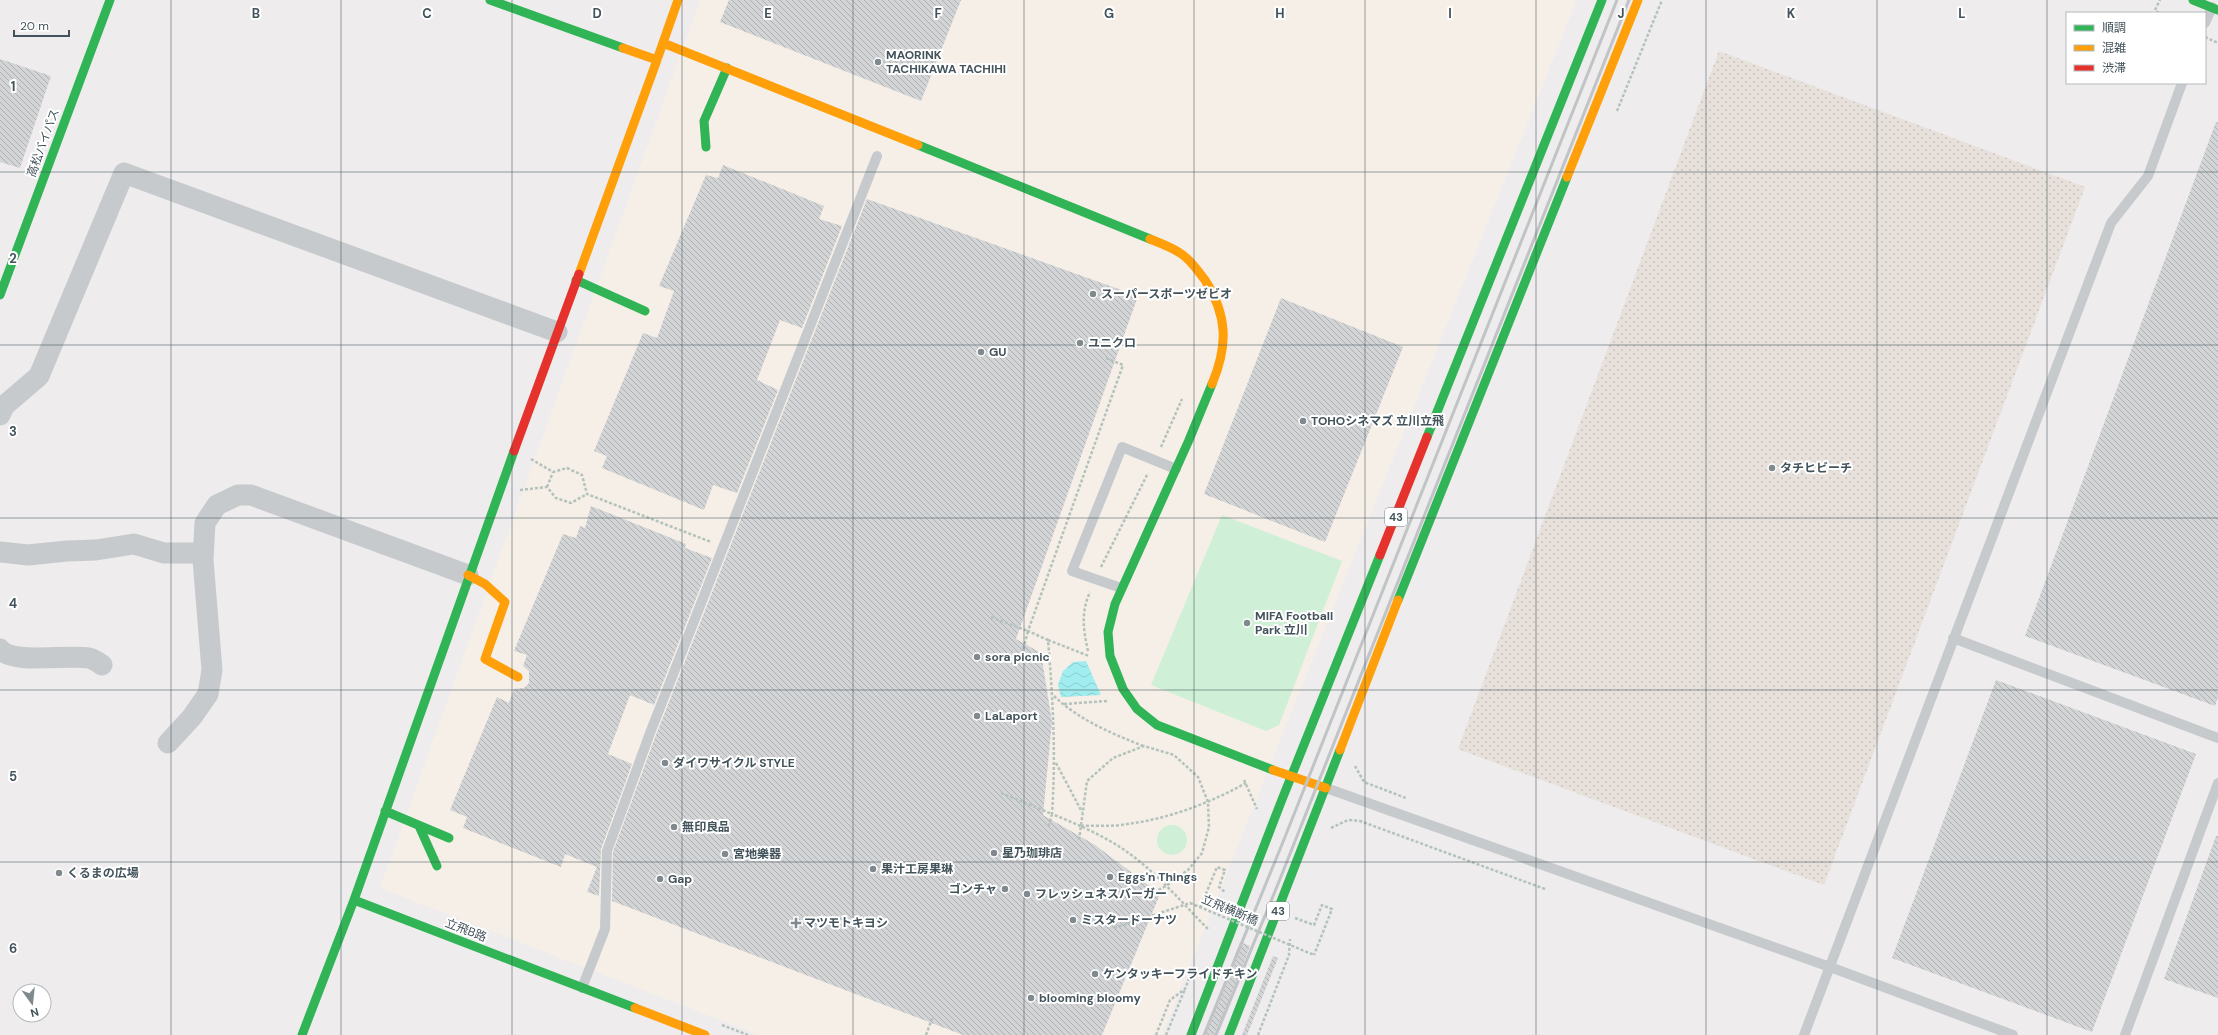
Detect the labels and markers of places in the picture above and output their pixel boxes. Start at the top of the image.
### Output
place label: MAORINK TACHIKAWA TACHIHI [886,47,1006,77]
marker: MAORINK TACHIKAWA TACHIHI [873,57,883,67]
place label: スーパースポーツゼビオ [1101,286,1232,302]
marker: スーパースポーツゼビオ [1088,289,1098,299]
place label: ユニクロ [1088,335,1136,351]
marker: ユニクロ [1075,338,1085,348]
place label: GU [989,344,1007,360]
marker: GU [976,347,986,357]
place label: TOHOシネマズ 立川立飛 [1311,413,1444,429]
marker: TOHOシネマズ 立川立飛 [1298,416,1308,426]
place label: タチヒビーチ [1780,460,1852,476]
marker: タチヒビーチ [1767,463,1777,473]
place label: MIFA Football Park 立川 [1255,608,1333,638]
marker: MIFA Football Park 立川 [1242,618,1252,628]
place label: sora picnic [985,649,1050,665]
marker: sora picnic [972,652,982,662]
place label: LaLaport [985,708,1038,724]
marker: LaLaport [972,711,982,721]
place label: ダイワサイクル STYLE [673,755,795,771]
marker: ダイワサイクル STYLE [660,758,670,768]
place label: 無印良品 [682,819,730,835]
marker: 無印良品 [669,822,679,832]
place label: 星乃珈琲店 [1002,845,1062,861]
place label: 宮地樂器 [733,846,782,862]
marker: 星乃珈琲店 [989,848,999,858]
marker: 宮地樂器 [720,849,730,859]
place label: 果汁工房果琳 [881,861,954,877]
marker: 果汁工房果琳 [868,864,878,874]
place label: くるまの広場 [67,865,139,881]
marker: くるまの広場 [54,868,64,878]
place label: Eggs'n Things [1118,869,1197,885]
place label: Gap [668,871,692,887]
marker: Eggs'n Things [1105,872,1115,882]
marker: Gap [655,874,665,884]
place label: ゴンチャ [949,881,997,897]
marker: ゴンチャ [1000,884,1010,894]
place label: フレッシュネスバーガー [1035,886,1167,902]
marker: フレッシュネスバーガー [1022,889,1032,899]
place label: ミスタードーナツ [1081,912,1177,928]
place label: マツモトキヨシ [804,915,888,931]
marker: ミスタードーナツ [1068,915,1078,925]
marker: マツモトキヨシ [791,918,801,928]
place label: ケンタッキーフライドチキン [1103,966,1258,982]
marker: ケンタッキーフライドチキン [1090,969,1100,979]
place label: blooming bloomy [1039,990,1141,1006]
marker: blooming bloomy [1026,993,1036,1003]

